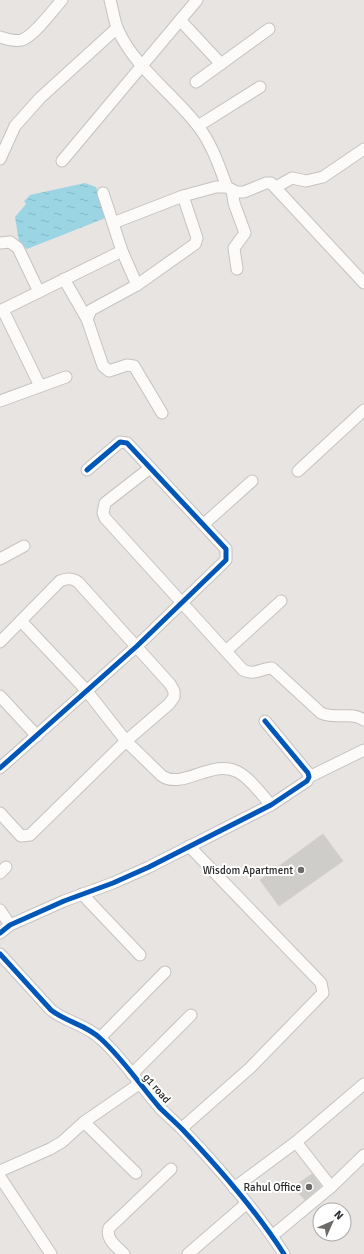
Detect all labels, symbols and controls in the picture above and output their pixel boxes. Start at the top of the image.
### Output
place label: Wisdom Apartment [203,864,293,877]
marker: Wisdom Apartment [296,865,306,875]
street label: g1 road [140,1071,173,1106]
place label: Rahul Office [244,1181,301,1194]
marker: Rahul Office [304,1182,314,1192]
north arrow [312,1202,352,1242]
text: N [331,1208,346,1223]

